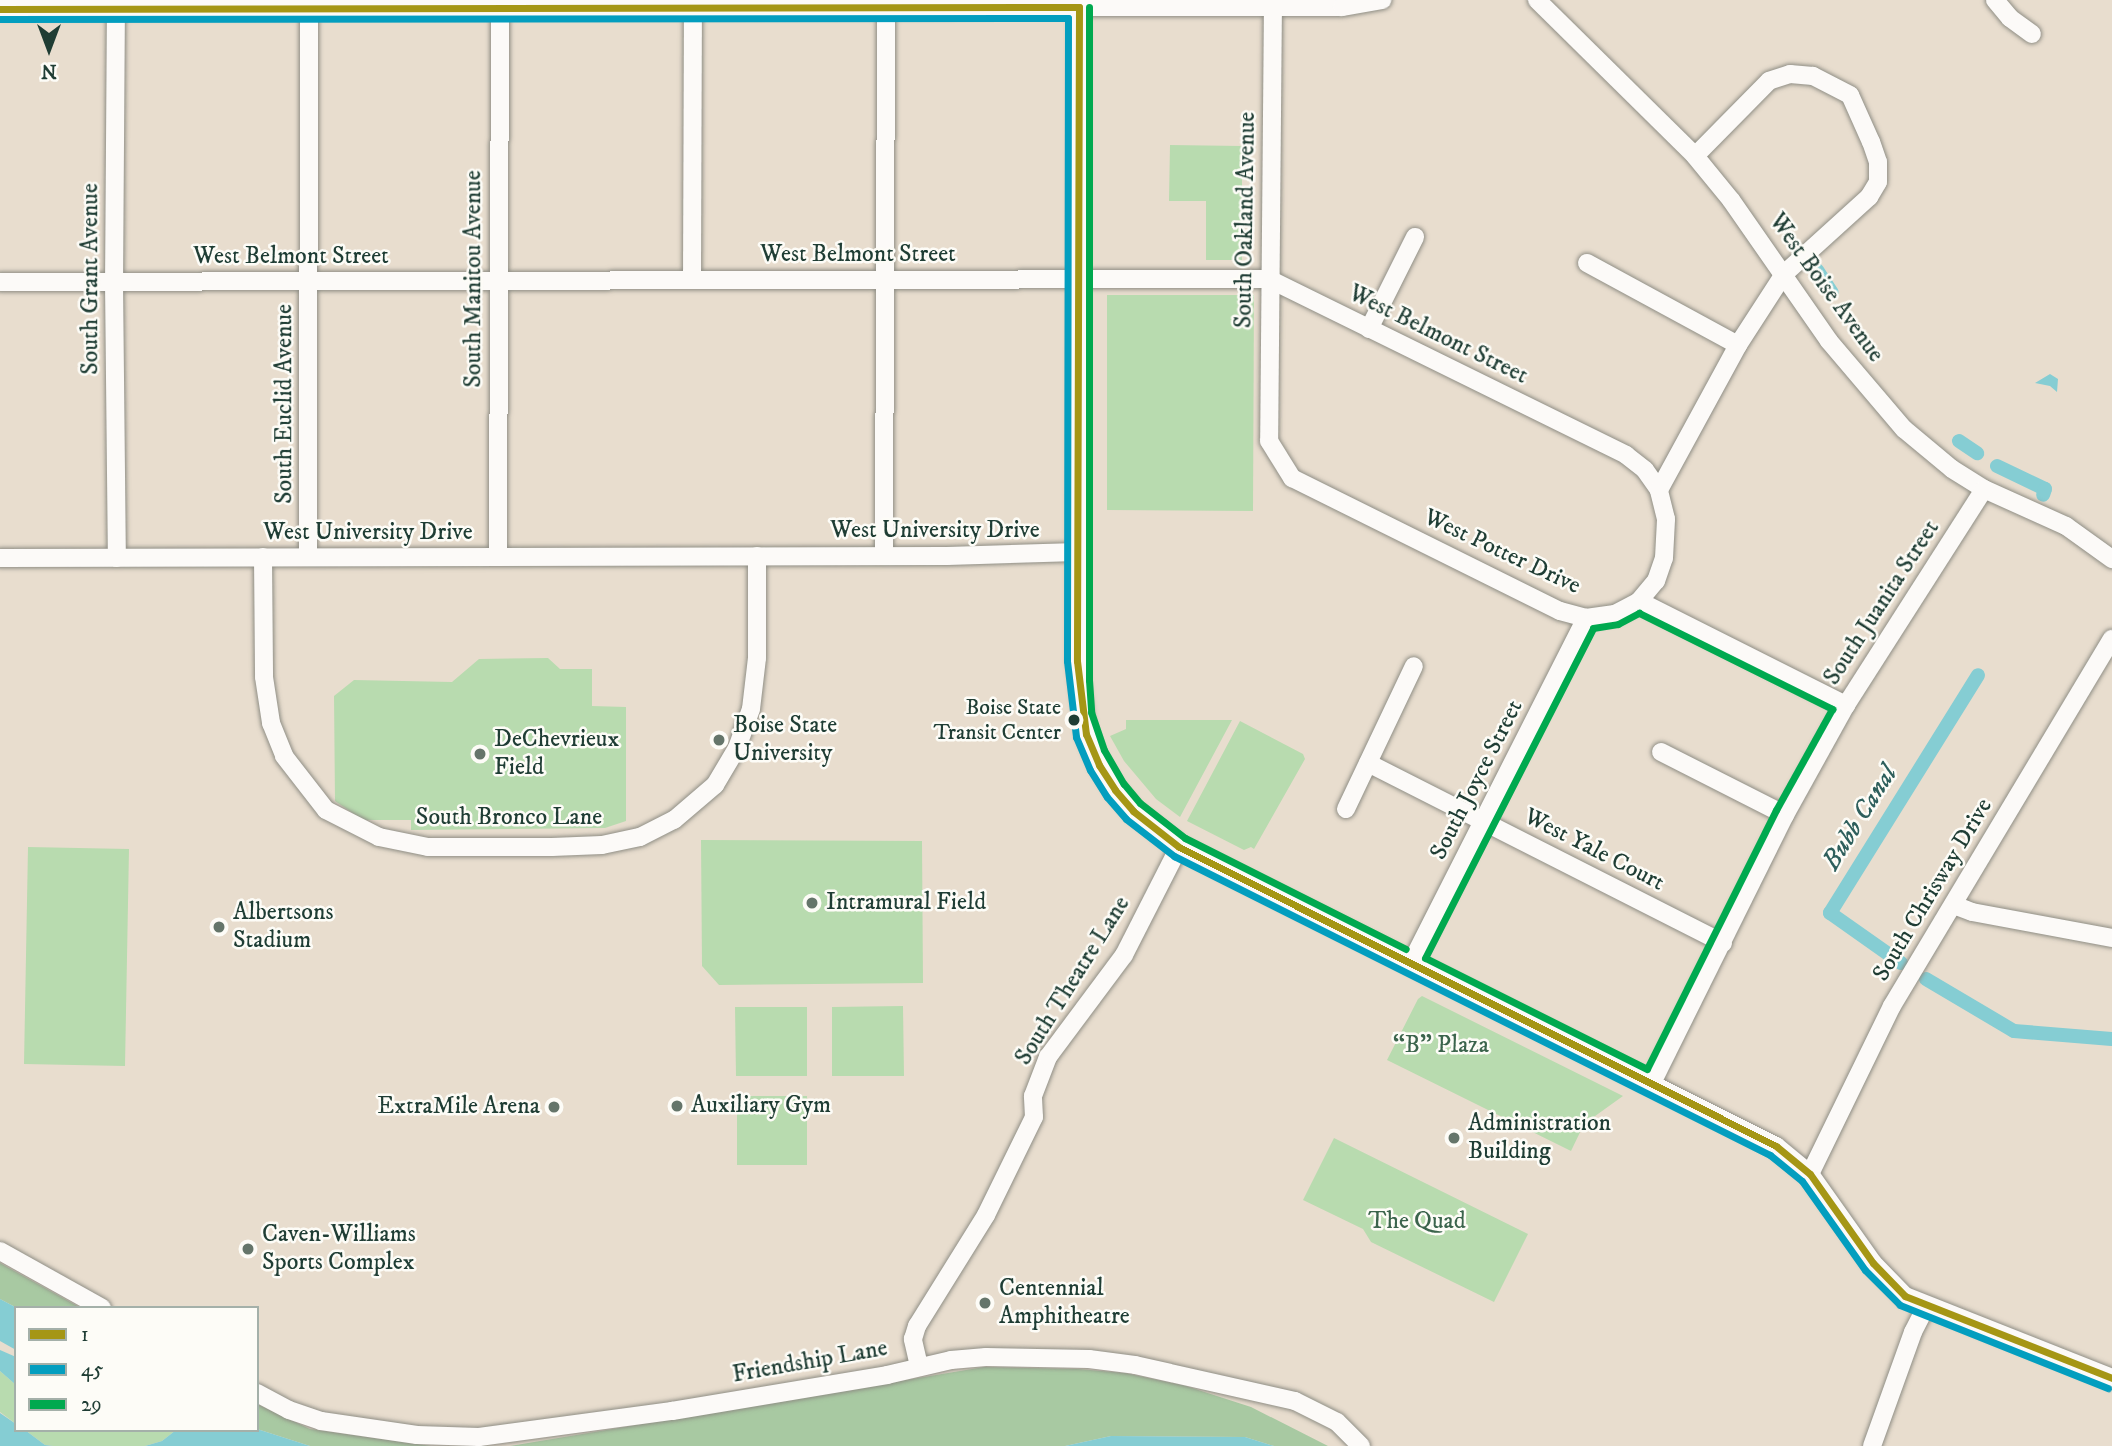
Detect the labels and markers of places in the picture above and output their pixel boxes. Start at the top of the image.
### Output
place label: Boise State Transit Center [933,694,1061,746]
place label: Boise State University [733,712,837,768]
marker: Boise State Transit Center [1067,713,1081,727]
place label: DeChevrieux Field [494,726,619,782]
marker: Boise State University [711,732,727,748]
marker: DeChevrieux Field [472,746,488,762]
place label: Intramural Field [826,889,986,917]
marker: Intramural Field [804,895,820,911]
place label: Albertsons Stadium [233,899,334,955]
marker: Albertsons Stadium [211,919,227,935]
place label: Auxiliary Gym [691,1092,831,1120]
place label: ExtraMile Arena [377,1093,540,1121]
marker: Auxiliary Gym [669,1098,685,1114]
marker: ExtraMile Arena [546,1099,562,1115]
place label: Administration Building [1468,1110,1611,1166]
marker: Administration Building [1446,1130,1462,1146]
place label: Caven-Williams Sports Complex [262,1221,416,1277]
marker: Caven-Williams Sports Complex [240,1241,256,1257]
place label: Centennial Amphitheatre [999,1275,1130,1331]
marker: Centennial Amphitheatre [977,1295,993,1311]

